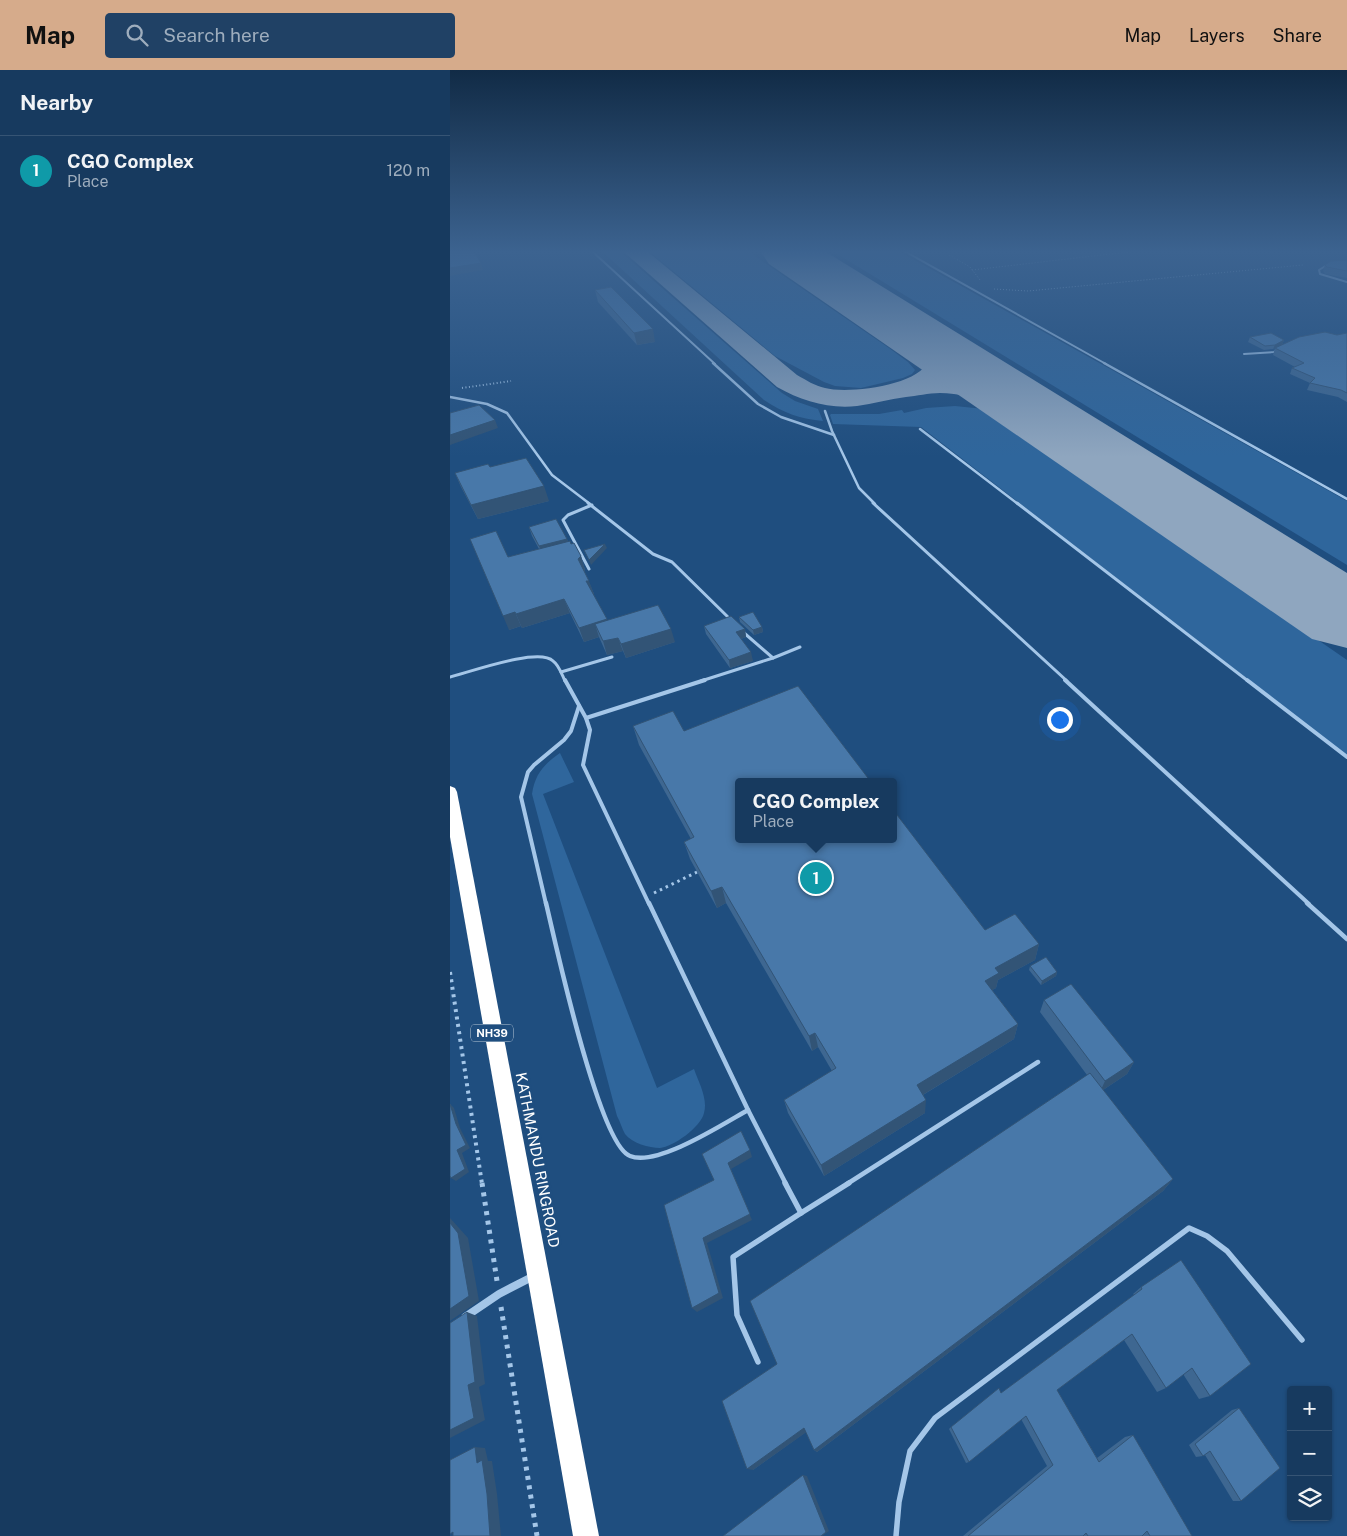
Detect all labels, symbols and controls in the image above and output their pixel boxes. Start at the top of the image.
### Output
search box [105,13,455,58]
text: Map [25,21,75,49]
icon: search [123,21,151,49]
text: Search here [163,24,270,46]
text: Map [1125,25,1161,46]
text: Layers [1189,25,1245,46]
text: Share [1273,25,1322,46]
text: Nearby [20,90,93,115]
text: CGO Complex [67,150,194,172]
text: 1 [33,161,39,180]
text: 120 m [386,161,430,180]
text: Place [67,172,109,191]
your location [1047,707,1073,733]
popup [735,778,897,843]
text: CGO Complex [753,790,880,812]
text: Place [753,812,794,831]
pin: 1 [800,859,832,897]
road number: NH39 [471,1024,513,1041]
street label: KATHMANDU RINGROAD [513,1071,563,1249]
map controls [1287,1386,1332,1521]
button: + [1287,1386,1332,1431]
button: − [1287,1431,1332,1476]
button: layers [1287,1476,1332,1521]

